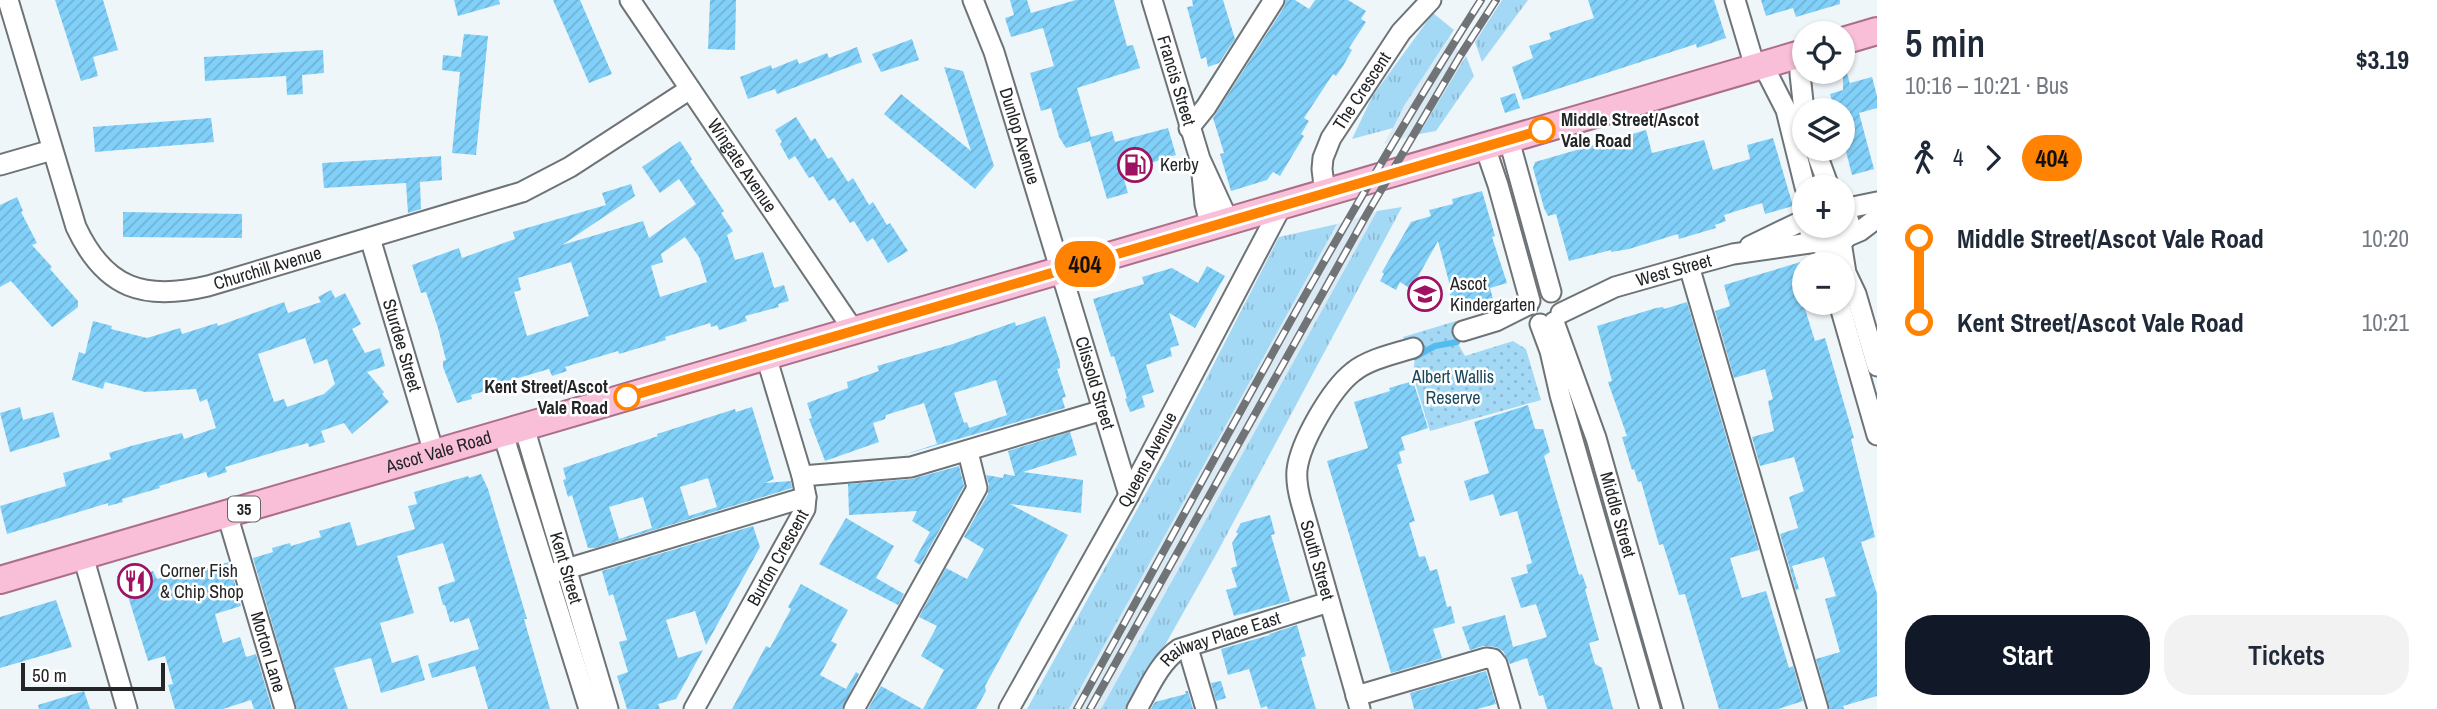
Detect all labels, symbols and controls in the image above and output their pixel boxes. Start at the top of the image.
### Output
text: 5 min [1905,18,1985,69]
map controls [1792,21,1855,315]
button: locate [1792,21,1855,84]
street label: Francis Street [1151,32,1202,128]
text: $3.19 [2356,42,2409,77]
street label: The Crescent [1327,47,1396,135]
text: 10:16 – 10:21 · Bus [1905,70,2069,101]
street label: Dunlop Avenue [994,84,1047,187]
button: layers [1792,98,1855,161]
place label: Middle Street/Ascot Vale Road [1561,107,1699,153]
street label: Wingate Avenue [702,114,783,217]
marker: Middle Street/Ascot Vale Road [1529,117,1555,143]
icon: walk [1905,139,1943,177]
icon: forward [1974,139,2012,177]
text: 4 [1953,142,1964,173]
text: 404 [2036,142,2068,174]
fuel station icon: Kerby [1116,146,1154,184]
place label: Kerby [1160,152,1199,177]
button: + [1792,175,1855,238]
text: Middle Street/Ascot Vale Road [1957,221,2264,256]
text: 10:20 [2362,223,2409,254]
street label: Churchill Avenue [210,240,324,296]
line badge: 404 [1045,241,1125,287]
text: 404 [1069,248,1101,280]
street label: West Street [1633,248,1714,292]
button: − [1792,252,1855,315]
place label: Ascot Kindergarten [1449,271,1535,317]
school or university icon: Ascot Kindergarten [1406,275,1444,313]
street label: Sturdee Street [377,296,428,394]
text: Kent Street/Ascot Vale Road [1957,305,2244,340]
text: 10:21 [2362,307,2409,338]
street label: Clissold Street [1069,333,1121,432]
park label: Albert Wallis Reserve [1411,364,1494,410]
place label: Kent Street/Ascot Vale Road [484,374,608,420]
marker: Kent Street/Ascot Vale Road [614,384,640,410]
street label: Queens Avenue [1111,407,1183,512]
street label: Ascot Vale Road [382,424,494,479]
street label: Middle Street [1594,469,1642,560]
road number: 35 [228,496,260,522]
street label: Burton Crescent [741,505,814,610]
street label: South Street [1294,517,1341,603]
street label: Kent Street [544,529,589,607]
place label: Corner Fish & Chip Shop [160,558,244,604]
restaurant icon: Corner Fish & Chip Shop [116,562,154,600]
street label: Railway Place East [1154,605,1283,672]
street label: Morton Lane [245,609,292,695]
button: Start [1905,615,2150,695]
button: Tickets [2164,615,2409,695]
scale bar [21,660,164,692]
text: 50 m [32,662,67,688]

